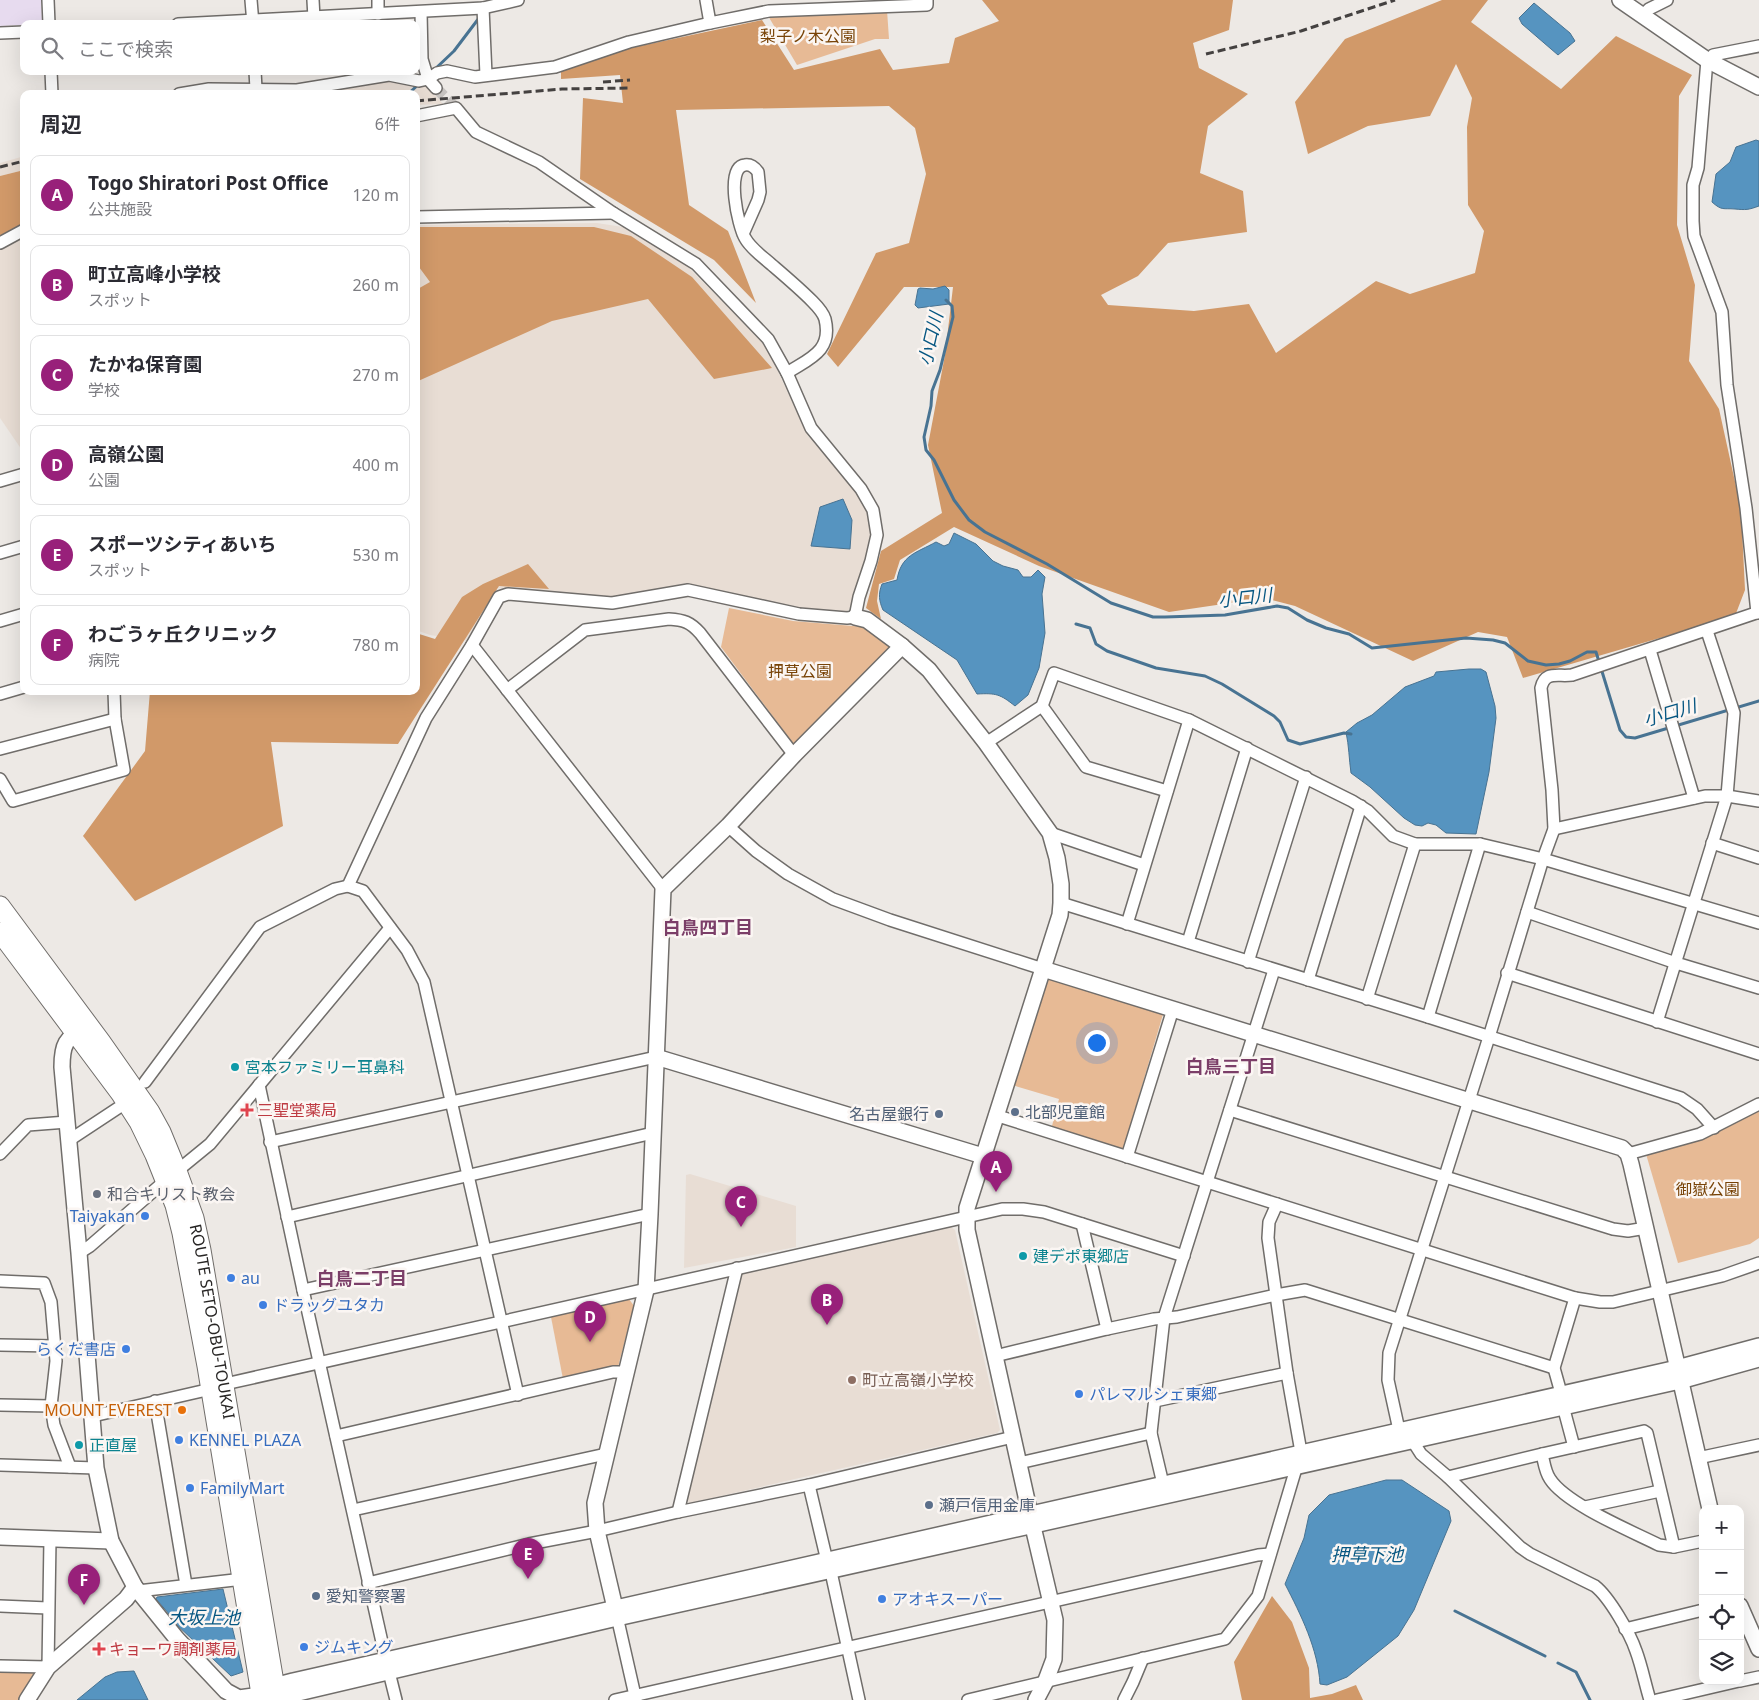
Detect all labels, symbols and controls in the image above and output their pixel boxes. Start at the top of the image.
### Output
search box [20,20,420,75]
park label: 梨子ノ木公園 [760,25,856,47]
icon: search [38,34,66,62]
text: ここで検索 [78,36,173,62]
text: 周辺 [40,110,82,138]
text: 6件 [375,113,400,135]
text: Togo Shiratori Post Office [88,170,328,196]
text: A [51,184,63,206]
text: 120 m [352,184,399,206]
text: 公共施設 [88,198,152,220]
text: 町立高峰小学校 [88,261,221,287]
text: B [52,274,62,296]
text: 260 m [352,274,399,296]
text: スポット [88,289,152,311]
water label: 小口川 [912,308,948,368]
text: たかね保育園 [88,351,202,377]
text: C [52,364,62,386]
text: 270 m [352,364,399,386]
text: 学校 [88,379,120,401]
text: 高嶺公園 [88,441,164,467]
text: D [51,454,63,476]
text: 400 m [352,454,399,476]
text: 公園 [88,469,120,491]
text: スポーツシティあいち [88,531,276,557]
text: E [53,544,61,566]
text: 530 m [352,544,399,566]
text: スポット [88,559,152,581]
water label: 小口川 [1217,582,1275,612]
text: わごうヶ丘クリニック [88,621,278,647]
text: F [53,634,61,656]
text: 780 m [352,634,399,656]
text: 病院 [88,649,120,671]
park label: 押草公園 [768,660,832,682]
water label: 小口川 [1640,693,1701,731]
district label: 白鳥四丁目 [663,915,753,939]
your location [1084,1030,1110,1056]
district label: 白鳥三丁目 [1186,1054,1276,1078]
place label: 宮本ファミリー耳鼻科 [245,1056,405,1078]
marker: 宮本ファミリー耳鼻科 [229,1061,241,1073]
place label: 三聖堂薬局 [257,1099,337,1121]
place label: 北部児童館 [1025,1101,1105,1123]
place label: 名古屋銀行 [849,1103,929,1125]
marker: 三聖堂薬局 [241,1104,253,1116]
marker: 北部児童館 [1009,1106,1021,1118]
marker: 名古屋銀行 [933,1108,945,1120]
pin: A [980,1151,1012,1192]
park label: 御嶽公園 [1676,1178,1740,1200]
place label: 和合キリスト教会 [107,1183,235,1205]
pin: C [725,1186,757,1227]
marker: 和合キリスト教会 [91,1188,103,1200]
place label: Taiyakan [70,1205,135,1227]
marker: Taiyakan [139,1210,151,1222]
street label: ROUTE SETO-OBU-TOUKAI [185,1222,240,1421]
place label: 建デポ東郷店 [1033,1245,1129,1267]
marker: 建デポ東郷店 [1017,1250,1029,1262]
district label: 白鳥二丁目 [317,1266,407,1290]
place label: au [241,1267,260,1289]
marker: au [225,1272,237,1284]
pin: B [811,1284,843,1325]
place label: ドラッグユタカ [273,1294,385,1316]
marker: ドラッグユタカ [257,1299,269,1311]
pin: D [574,1301,606,1342]
place label: らくだ書店 [36,1338,116,1360]
marker: らくだ書店 [120,1343,132,1355]
place label: 町立高嶺小学校 [862,1369,974,1391]
marker: 町立高嶺小学校 [846,1374,858,1386]
place label: パレマルシェ東郷 [1089,1383,1217,1405]
marker: パレマルシェ東郷 [1073,1388,1085,1400]
place label: MOUNT EVEREST [44,1399,172,1421]
marker: MOUNT EVEREST [176,1404,188,1416]
place label: KENNEL PLAZA [189,1429,302,1451]
place label: 正直屋 [89,1434,137,1456]
marker: KENNEL PLAZA [173,1434,185,1446]
marker: 正直屋 [73,1439,85,1451]
place label: FamilyMart [200,1477,285,1499]
marker: FamilyMart [184,1482,196,1494]
place label: 瀬戸信用金庫 [939,1494,1035,1516]
marker: 瀬戸信用金庫 [923,1499,935,1511]
map controls [1699,1505,1744,1685]
button: + [1699,1505,1744,1550]
pin: E [512,1538,544,1579]
water label: 押草下池 [1331,1542,1405,1566]
button: − [1699,1550,1744,1595]
pin: F [68,1564,100,1605]
place label: 愛知警察署 [326,1585,406,1607]
place label: アオキスーパー [892,1588,1003,1610]
marker: 愛知警察署 [310,1590,322,1602]
marker: アオキスーパー [876,1593,888,1605]
button: locate [1699,1595,1744,1640]
water label: 大坂上池 [168,1605,242,1629]
place label: ジムキング [314,1636,394,1658]
place label: キョーワ調剤薬局 [109,1638,237,1660]
button: layers [1699,1640,1744,1685]
marker: ジムキング [298,1641,310,1653]
marker: キョーワ調剤薬局 [93,1643,105,1655]

